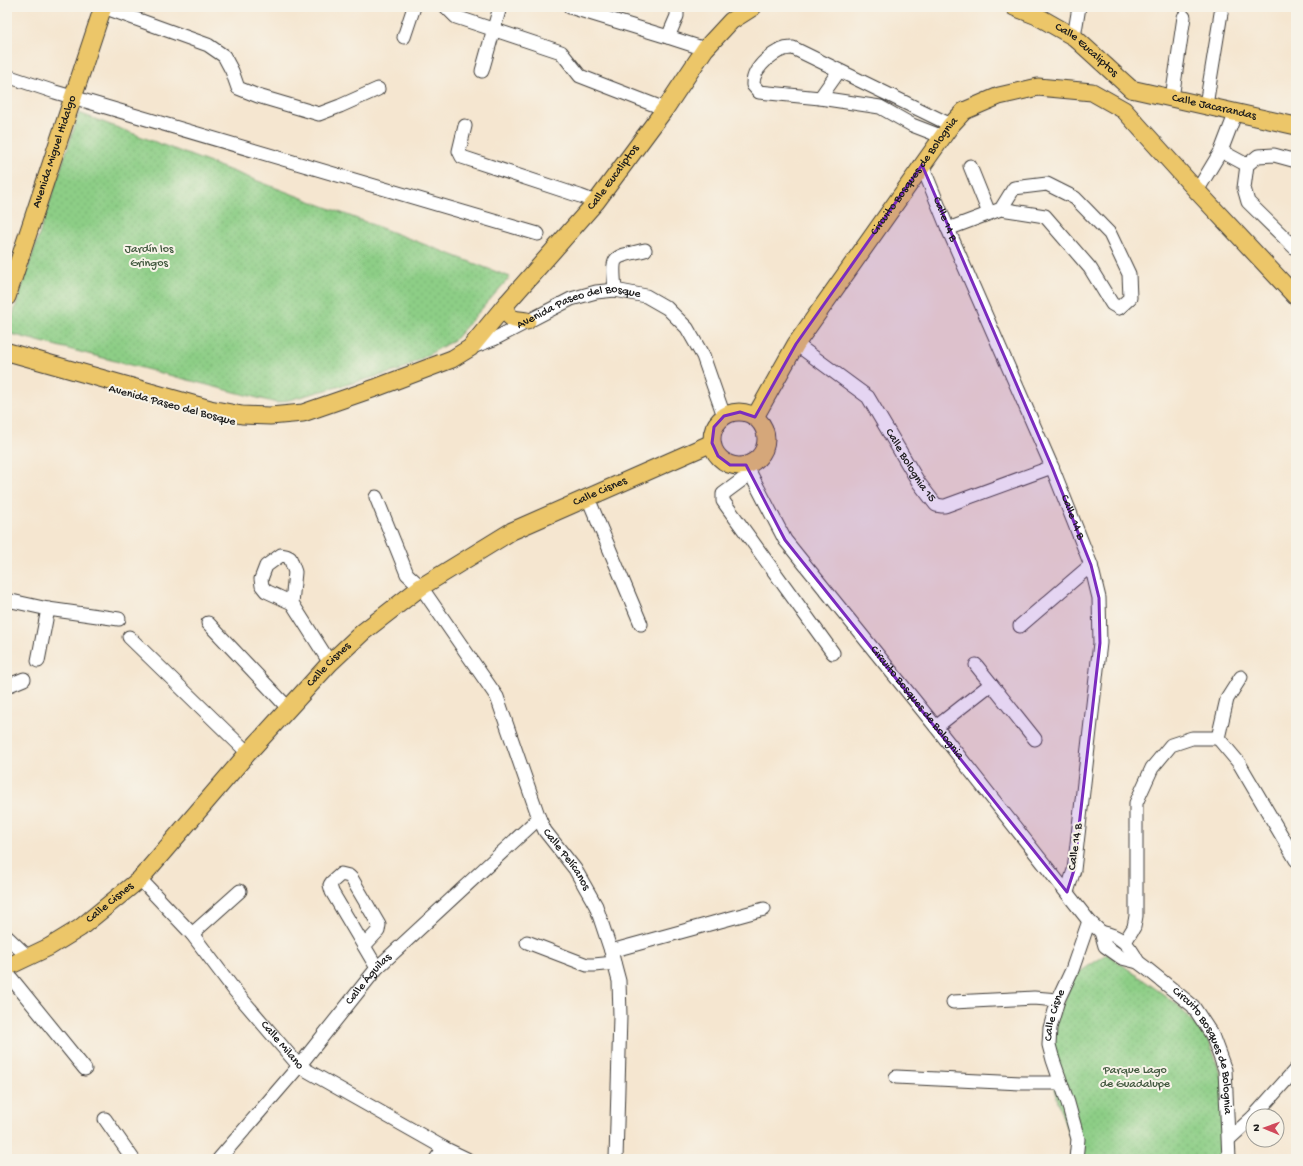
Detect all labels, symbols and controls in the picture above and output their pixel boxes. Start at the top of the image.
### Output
street label: Calle Eucaliptos [1052,20,1121,81]
street label: Calle Jacarandas [1170,91,1258,124]
street label: Avenida Miguel Hidalgo [30,94,80,210]
street label: Circuito Bosques de Bolognia [868,114,962,238]
street label: Calle Eucaliptos [585,142,643,213]
street label: Calle 14 B [929,195,960,245]
park label: Jardín los Gringos [125,243,174,271]
street label: Avenida Paseo del Bosque [515,283,643,333]
street label: Avenida Paseo del Bosque [107,382,238,430]
street label: Calle Bolognia 15 [882,426,939,505]
street label: Calle Cisnes [571,474,630,510]
street label: Calle 14 B [1057,493,1088,543]
street label: Calle Cisnes [304,639,355,690]
street label: Circuito Bosques de Bolognia [867,643,967,763]
street label: Calle 14 B [1066,822,1086,871]
street label: Calle Pelícanos [539,826,593,894]
street label: Calle Cisnes [84,879,137,927]
street label: Calle Águilas [343,950,395,1008]
street label: Circuito Bosques de Bolognia [1169,985,1234,1115]
street label: Calle Cisne [1042,987,1069,1041]
street label: Calle Milano [257,1018,305,1074]
park label: Parque Lago de Guadalupe [1100,1064,1171,1092]
north arrow [1245,1108,1285,1148]
text: N [1251,1124,1263,1132]

